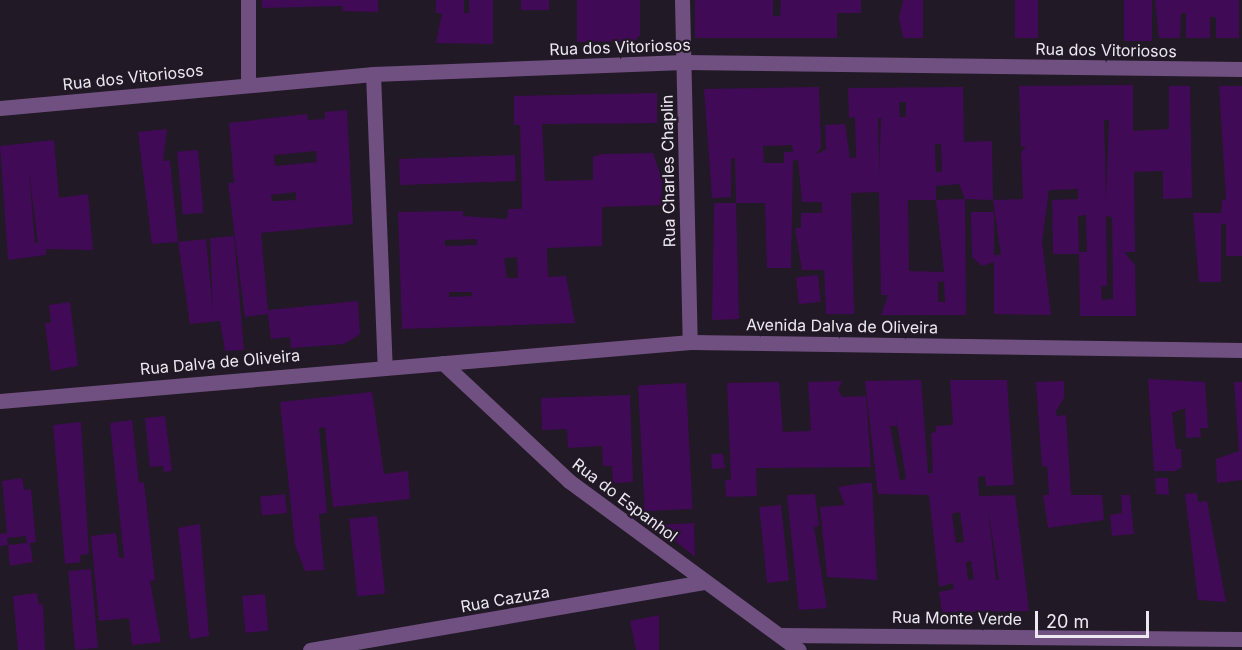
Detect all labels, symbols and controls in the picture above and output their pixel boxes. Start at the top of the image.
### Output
street label: Rua dos Vitoriosos [549,35,691,59]
street label: Rua dos Vitoriosos [1035,39,1177,61]
street label: Rua dos Vitoriosos [62,60,204,94]
street label: Rua Charles Chaplin [657,94,679,248]
street label: Avenida Dalva de Oliveira [746,315,938,337]
street label: Rua Dalva de Oliveira [139,345,301,379]
street label: Rua do Espanhol [569,454,681,546]
street label: Rua Cazuza [459,582,551,616]
scale bar [1038,599,1152,637]
street label: Rua Monte Verde [892,607,1022,629]
text: 20 m [1046,611,1089,632]

